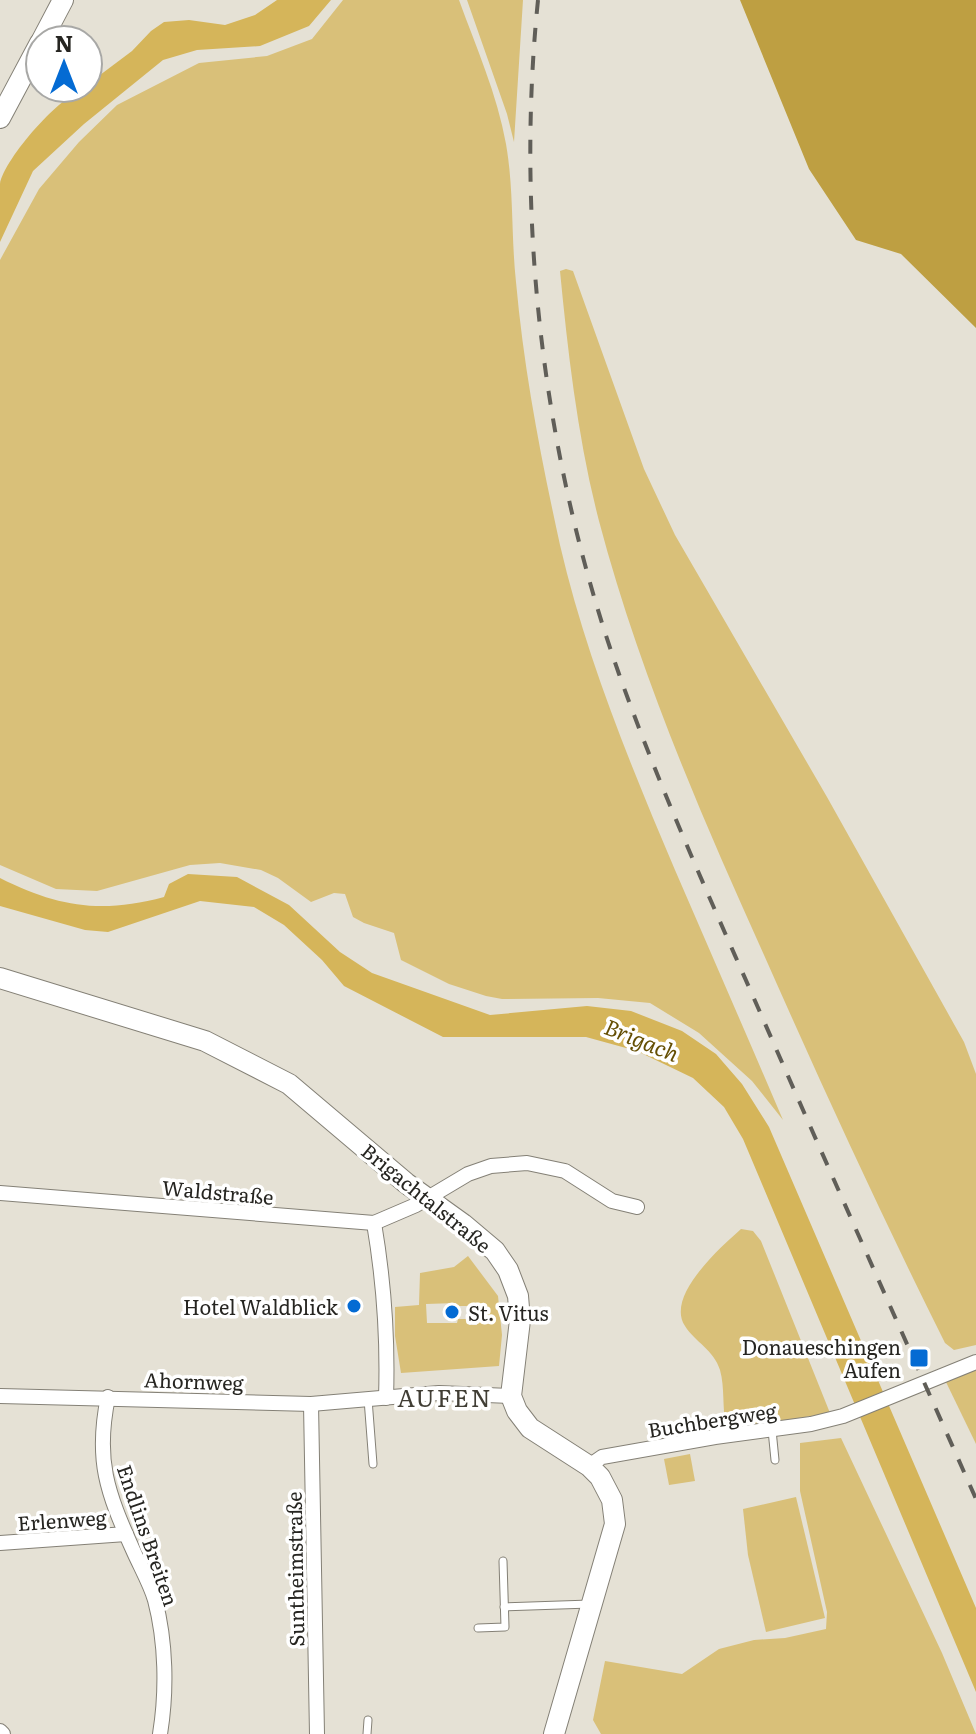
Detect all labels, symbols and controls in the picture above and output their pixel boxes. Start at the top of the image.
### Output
north arrow [24,24,104,104]
text: N [55,26,73,59]
water label: Brigach [600,1009,684,1069]
street label: Brigachtalstraße [356,1135,498,1259]
street label: Waldstraße [161,1171,275,1211]
place label: Hotel Waldblick [183,1291,339,1321]
marker: Hotel Waldblick [345,1297,363,1315]
place label: St. Vitus [468,1297,549,1327]
marker: St. Vitus [443,1303,461,1321]
place label: Donaueschingen Aufen [742,1331,901,1384]
marker: Donaueschingen Aufen [908,1347,930,1369]
street label: Ahornweg [144,1363,245,1397]
district label: AUFEN [397,1379,493,1414]
street label: Buchbergweg [646,1394,779,1444]
street label: Endlins Breiten [111,1460,187,1610]
street label: Suntheimstraße [278,1491,310,1647]
street label: Erlenweg [16,1501,108,1537]

